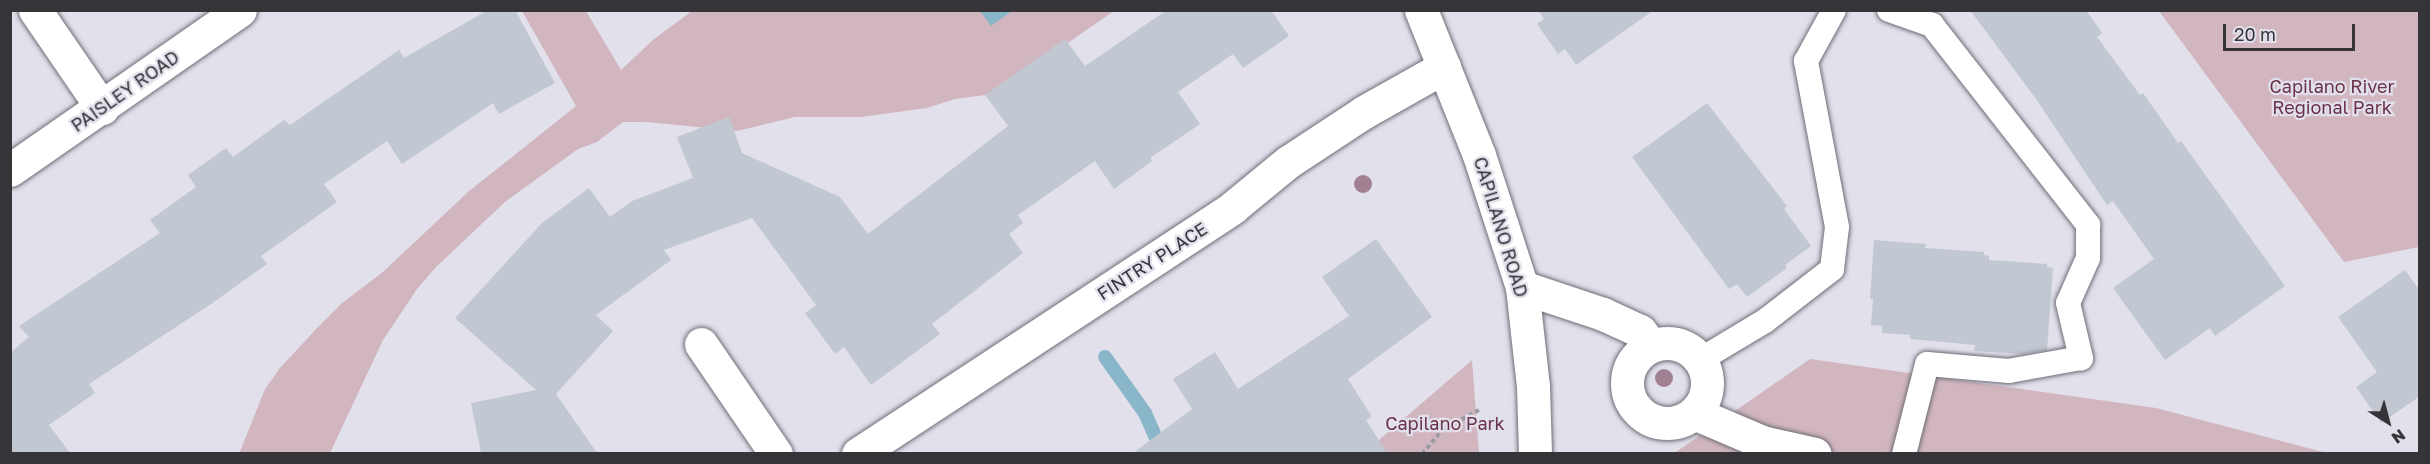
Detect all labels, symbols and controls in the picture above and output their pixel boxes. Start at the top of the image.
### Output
scale bar [2226,12,2358,50]
text: 20 m [2234,23,2276,45]
street label: PAISLEY ROAD [67,46,183,136]
park label: Capilano River Regional Park [2270,76,2394,118]
street label: CAPILANO ROAD [1469,154,1533,300]
street label: FINTRY PLACE [1093,218,1211,304]
north arrow [2358,392,2418,452]
park label: Capilano Park [1385,412,1505,434]
text: N [2388,425,2409,448]

